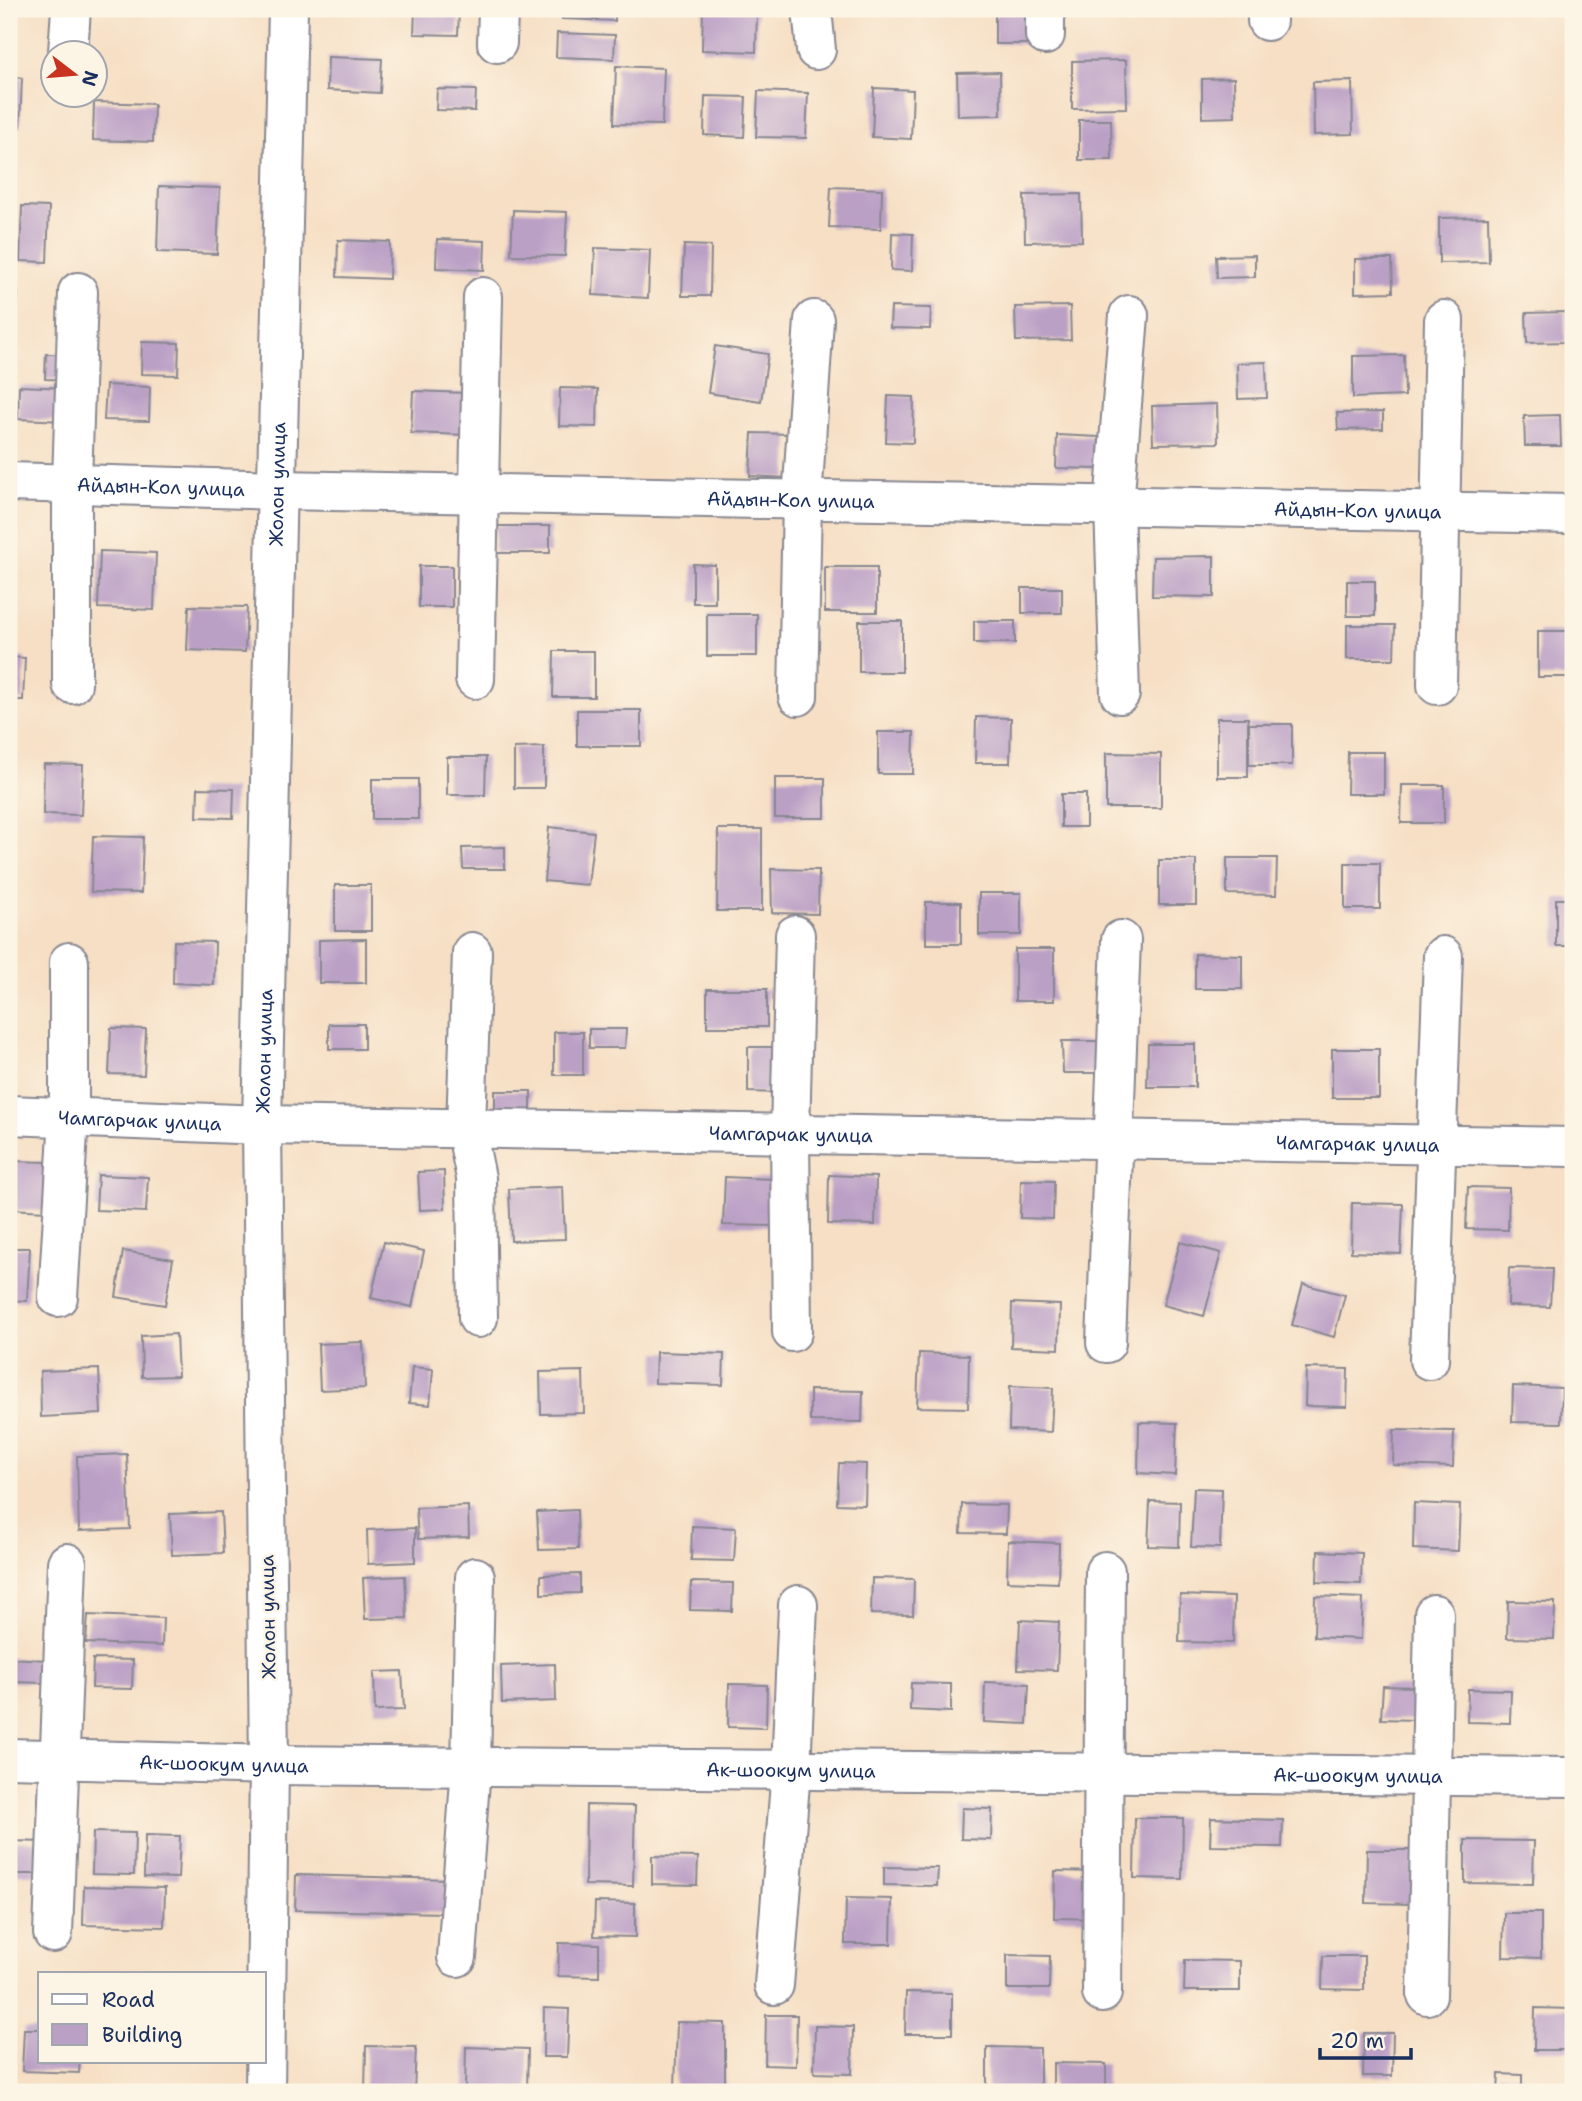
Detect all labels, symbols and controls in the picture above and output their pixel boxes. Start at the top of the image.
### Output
north arrow [38,38,108,108]
text: N [76,68,104,89]
street label: Жолон улица [263,422,291,547]
street label: Айдын-Кол улица [77,472,245,502]
street label: Айдын-Кол улица [707,485,875,514]
street label: Айдын-Кол улица [1274,496,1442,524]
street label: Жолон улица [250,988,278,1114]
street label: Чамгарчак улица [58,1104,222,1136]
street label: Чамгарчак улица [709,1120,873,1148]
street label: Чамгарчак улица [1276,1130,1440,1157]
street label: Жолон улица [254,1555,282,1679]
street label: Ак-шоокум улица [139,1749,309,1778]
street label: Ак-шоокум улица [706,1757,876,1783]
street label: Ак-шоокум улица [1273,1762,1443,1788]
legend [38,1972,266,2062]
text: Road [102,1986,155,2014]
scale bar [1320,2017,1410,2061]
text: Building [102,2021,182,2049]
text: 20 m [1330,2027,1384,2055]

